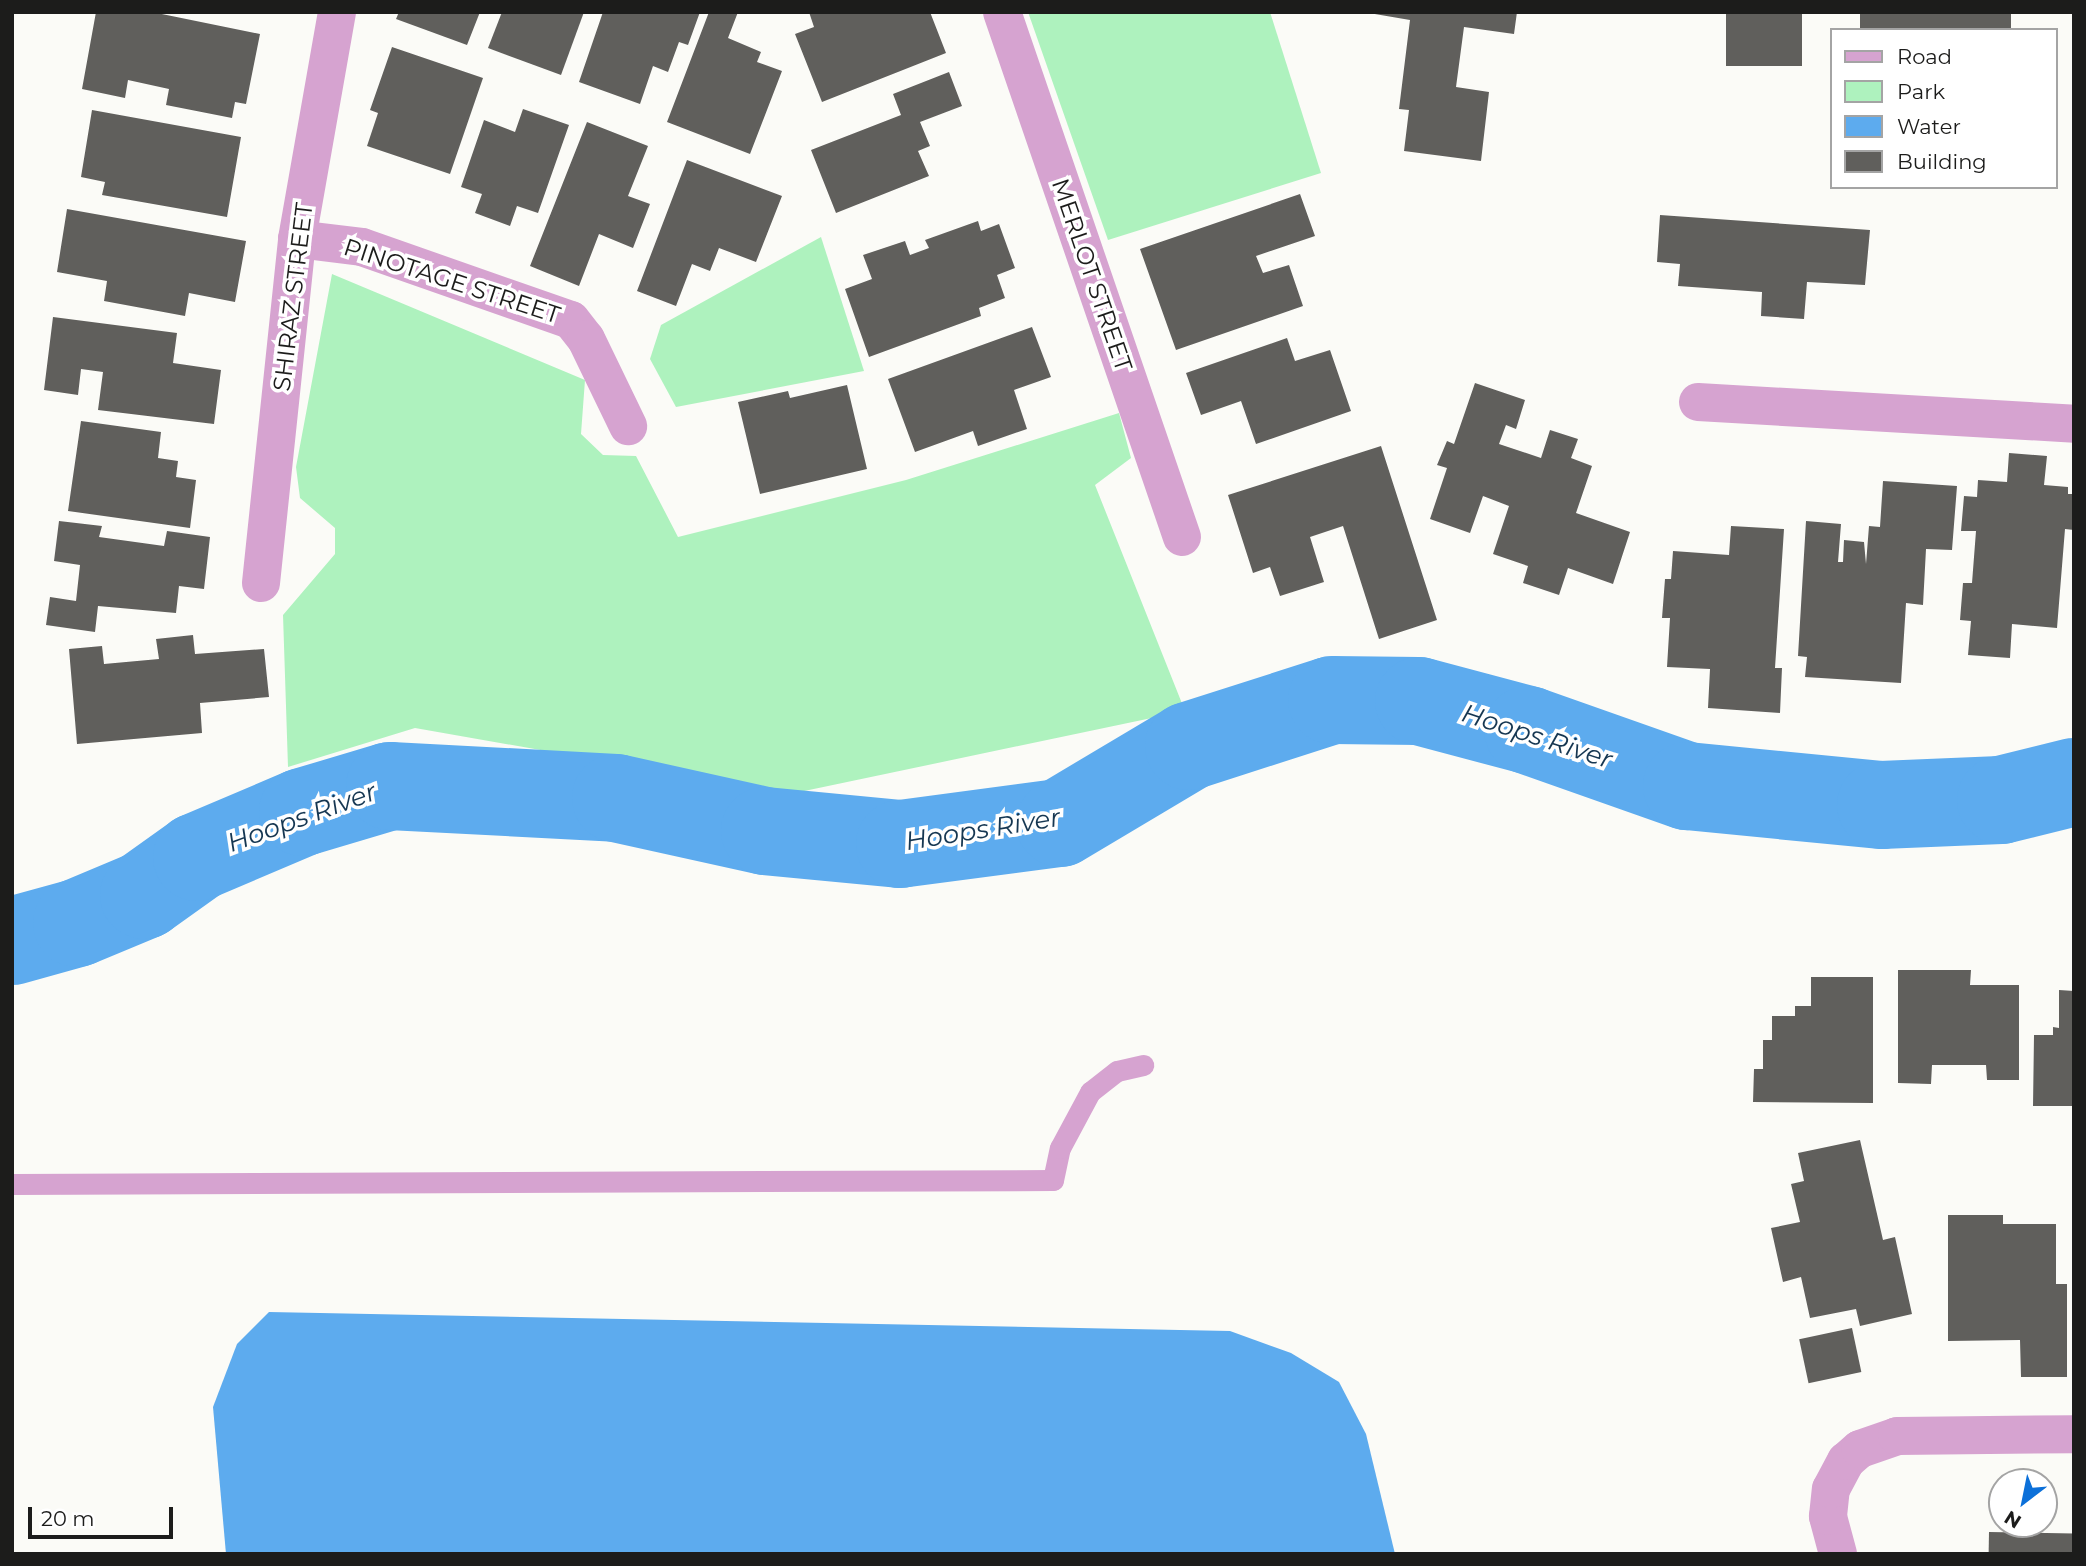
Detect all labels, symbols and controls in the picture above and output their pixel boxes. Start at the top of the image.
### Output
legend [1830,28,2058,189]
text: Road [1897,44,1952,69]
text: Park [1897,79,1945,104]
text: Water [1897,114,1961,139]
text: Building [1897,149,1987,174]
street label: MERLOT STREET [1046,175,1138,375]
street label: SHIRAZ STREET [267,201,319,393]
street label: PINOTAGE STREET [340,232,564,330]
water label: Hoops River [1458,698,1616,776]
water label: Hoops River [223,777,381,859]
water label: Hoops River [903,802,1063,858]
north arrow [1988,1468,2058,1538]
scale bar [32,1492,177,1536]
text: 20 m [41,1506,95,1531]
text: N [2000,1506,2025,1533]

